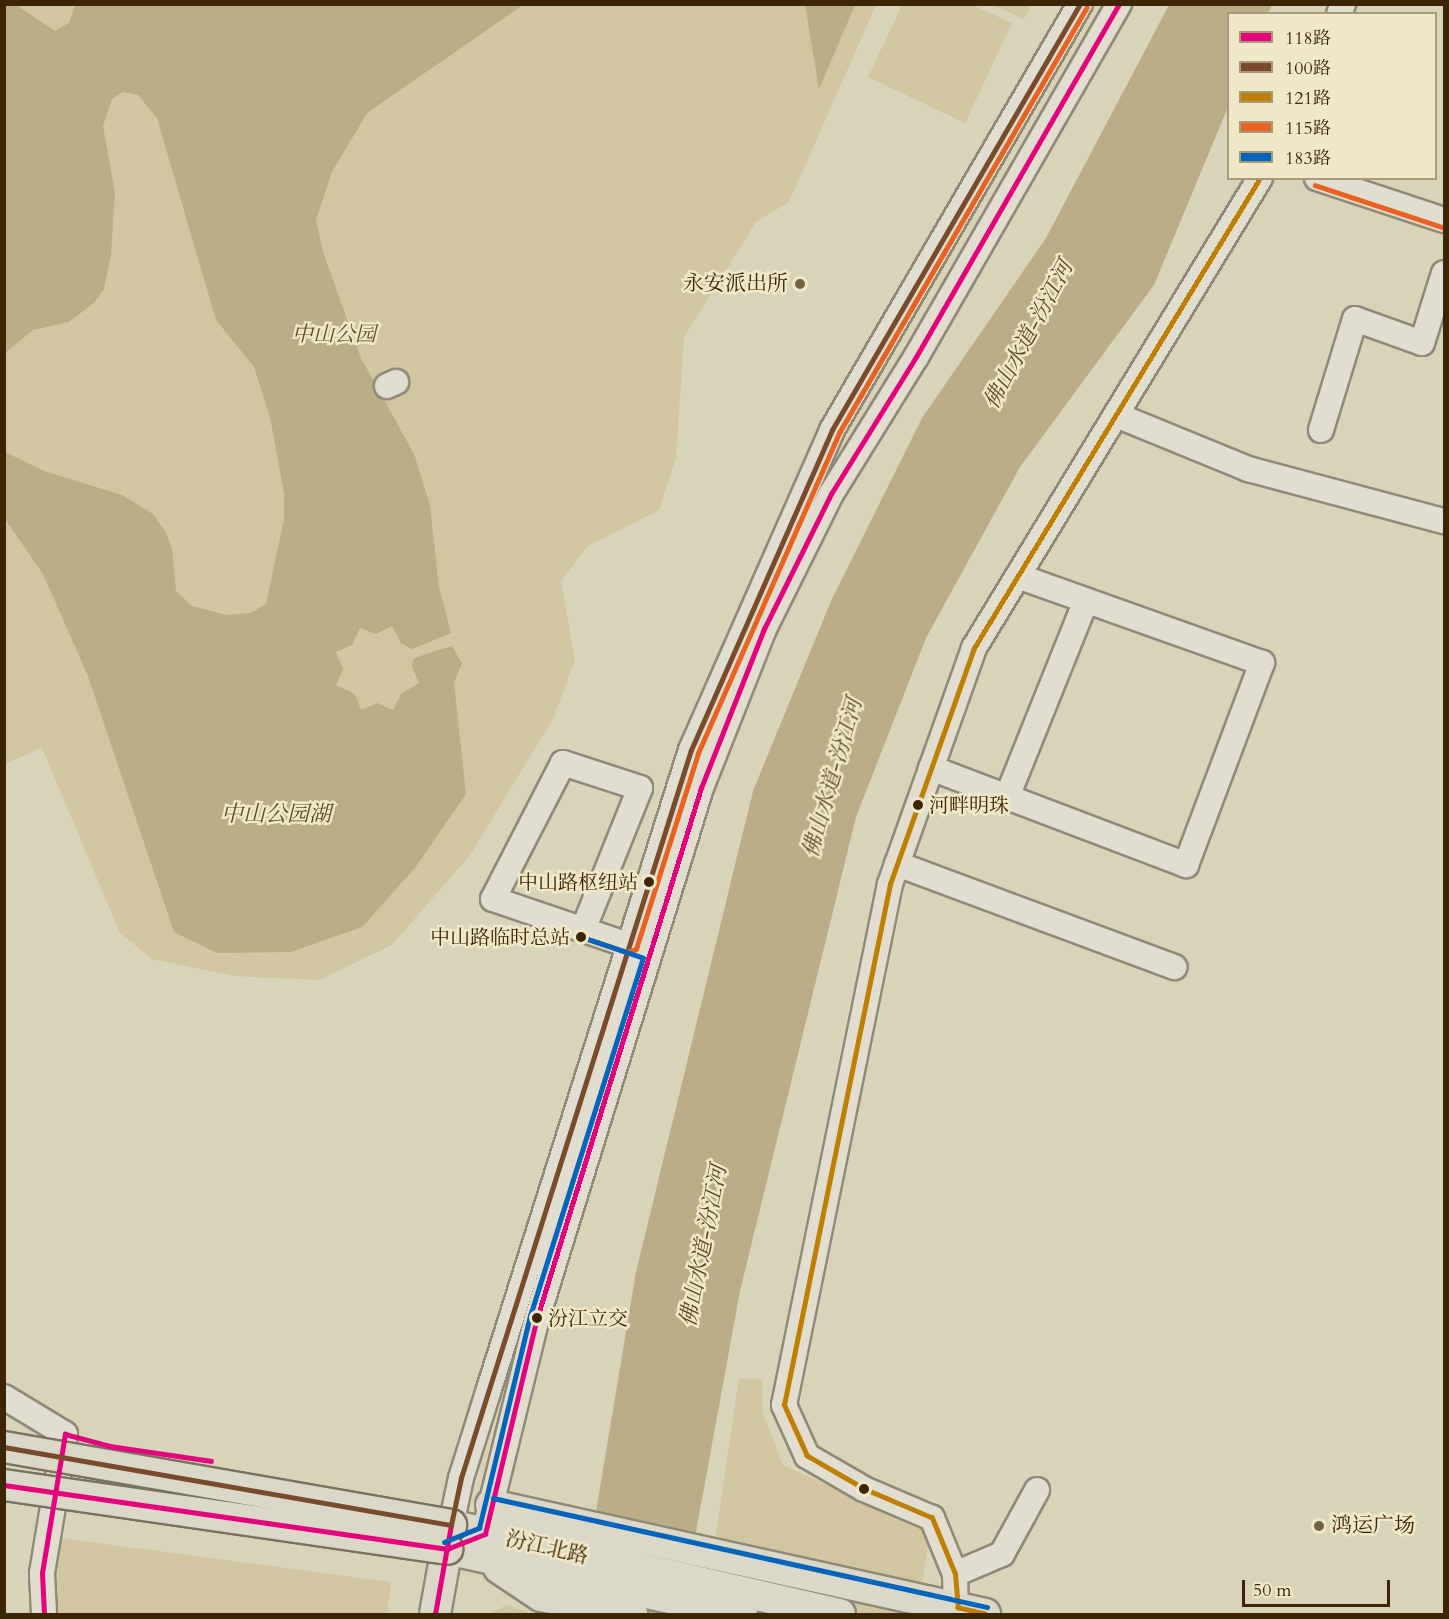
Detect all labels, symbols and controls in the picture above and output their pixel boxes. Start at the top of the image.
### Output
legend [1227,12,1437,180]
text: 118路 [1285,26,1331,51]
text: 100路 [1285,56,1331,81]
text: 121路 [1285,86,1331,111]
text: 115路 [1285,116,1331,141]
text: 183路 [1285,146,1331,171]
water label: 佛山水道-汾江河 [979,256,1079,414]
place label: 永安派出所 [683,271,788,297]
marker: 永安派出所 [793,277,807,291]
park label: 中山公园 [292,322,376,348]
water label: 佛山水道-汾江河 [798,696,868,860]
place label: 河畔明珠 [929,793,1009,817]
marker: 河畔明珠 [912,799,924,811]
water label: 中山公园湖 [221,802,331,828]
place label: 中山路枢纽站 [518,870,638,894]
marker: 中山路枢纽站 [643,876,655,888]
place label: 中山路临时总站 [430,925,570,949]
marker: 中山路临时总站 [575,931,587,943]
water label: 佛山水道-汾江河 [675,1163,733,1329]
place label: 汾江立交 [548,1306,628,1330]
marker: 汾江立交 [531,1312,543,1324]
unlabelled marker [858,1483,870,1495]
place label: 鸿运广场 [1331,1513,1415,1539]
marker: 鸿运广场 [1312,1519,1326,1533]
street label: 汾江北路 [503,1526,591,1570]
scale bar [1245,1568,1394,1606]
text: 50 m [1253,1578,1292,1603]

